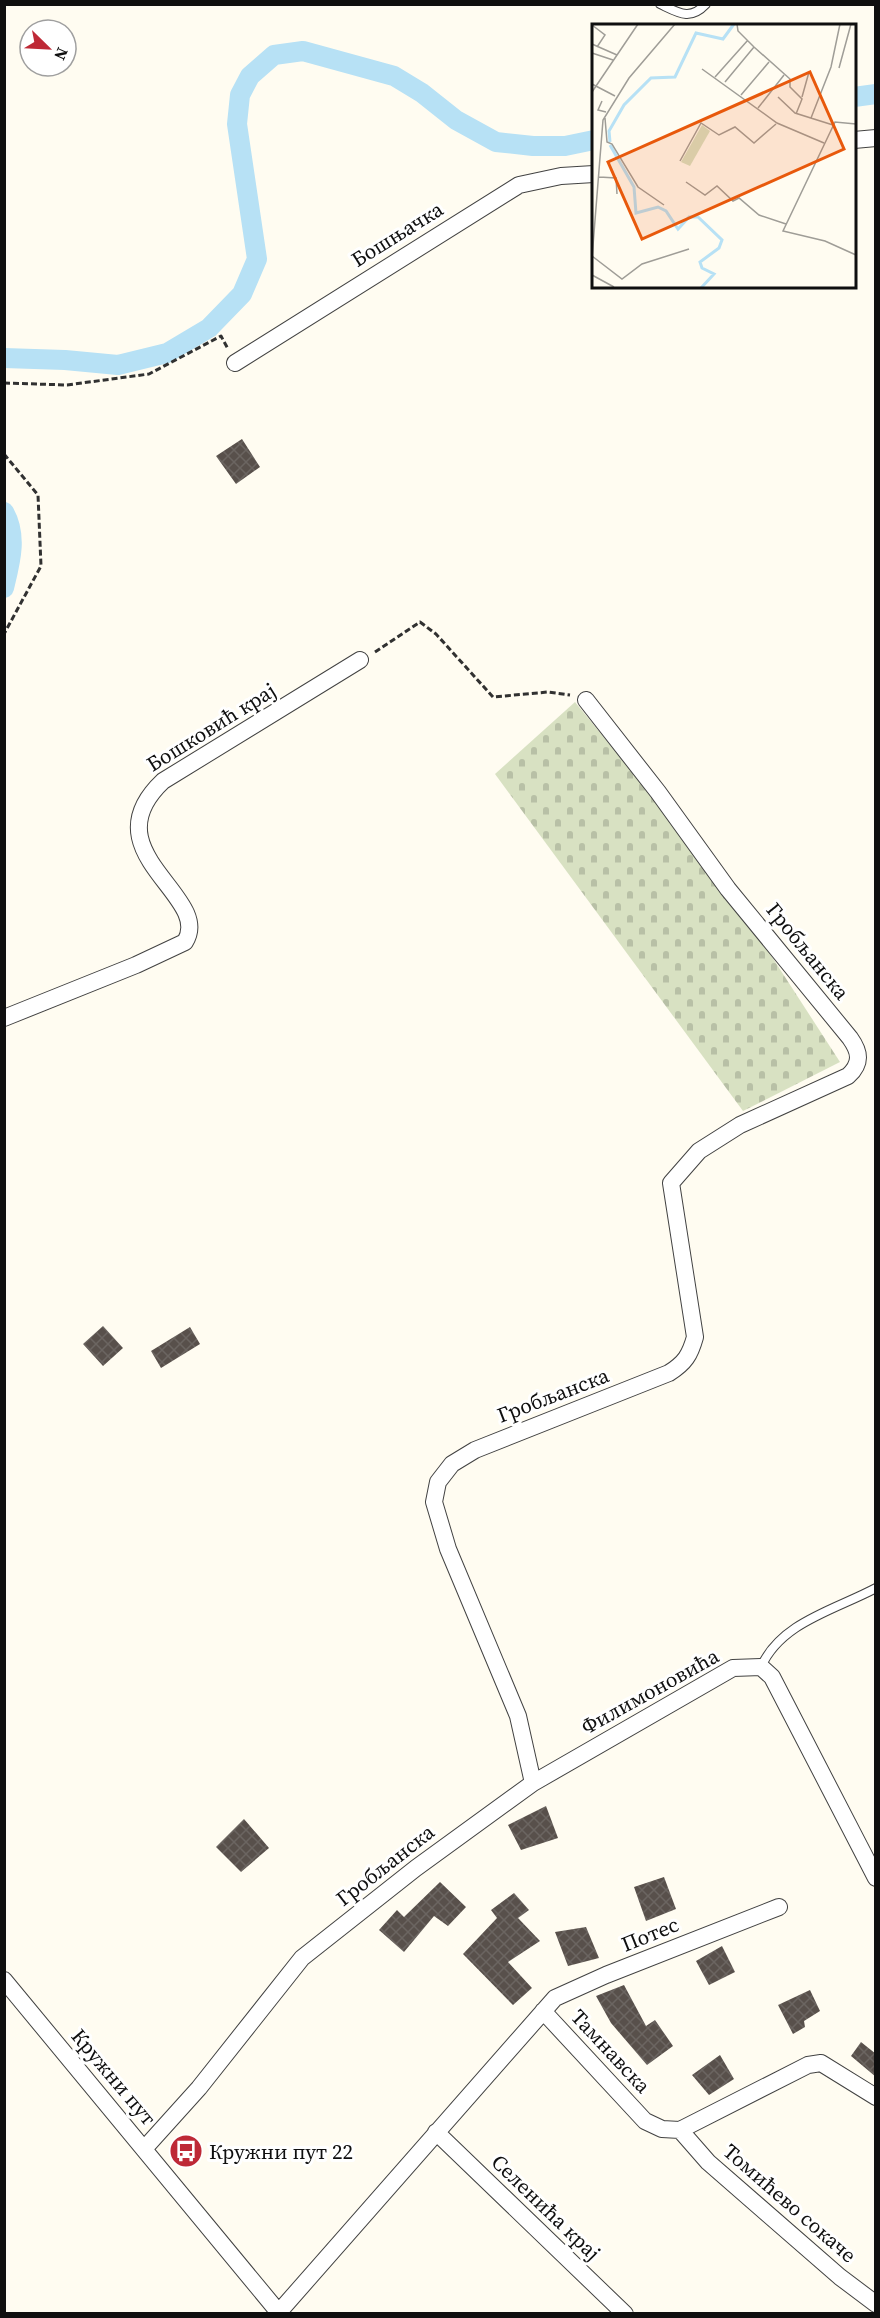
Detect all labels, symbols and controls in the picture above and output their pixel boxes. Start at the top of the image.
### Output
north arrow [18,18,78,78]
inset map [592,24,856,288]
text: N [49,44,74,64]
street label: Бошњачка [345,194,449,274]
street label: Бошковић крај [141,676,281,778]
street label: Гробљанска [760,896,856,1006]
street label: Гробљанска [493,1360,613,1430]
street label: Филимоновића [576,1641,724,1741]
street label: Гробљанска [330,1817,440,1913]
street label: Потес [617,1909,683,1959]
street label: Тамнавска [565,2003,658,2100]
street label: Кружни пут [65,2022,163,2132]
bus stop icon: Кружни пут 22 [168,2133,204,2169]
place label: Кружни пут 22 [209,2137,353,2166]
street label: Томићево сокаче [717,2137,863,2269]
street label: Селенића крај [485,2148,607,2266]

